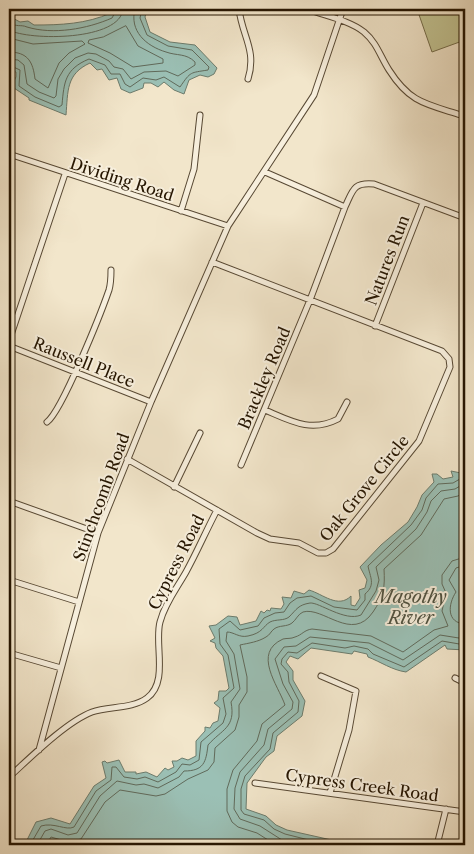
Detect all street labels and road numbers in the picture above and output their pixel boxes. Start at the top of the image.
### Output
street label: Dividing Road [68,153,177,205]
street label: Natures Run [361,212,413,308]
street label: Brackley Road [233,323,295,432]
street label: Raussell Place [30,333,138,391]
street label: Stinchcomb Road [68,430,134,564]
street label: Oak Grove Circle [315,431,413,545]
street label: Cypress Road [143,511,209,613]
street label: Cypress Creek Road [284,764,440,806]

